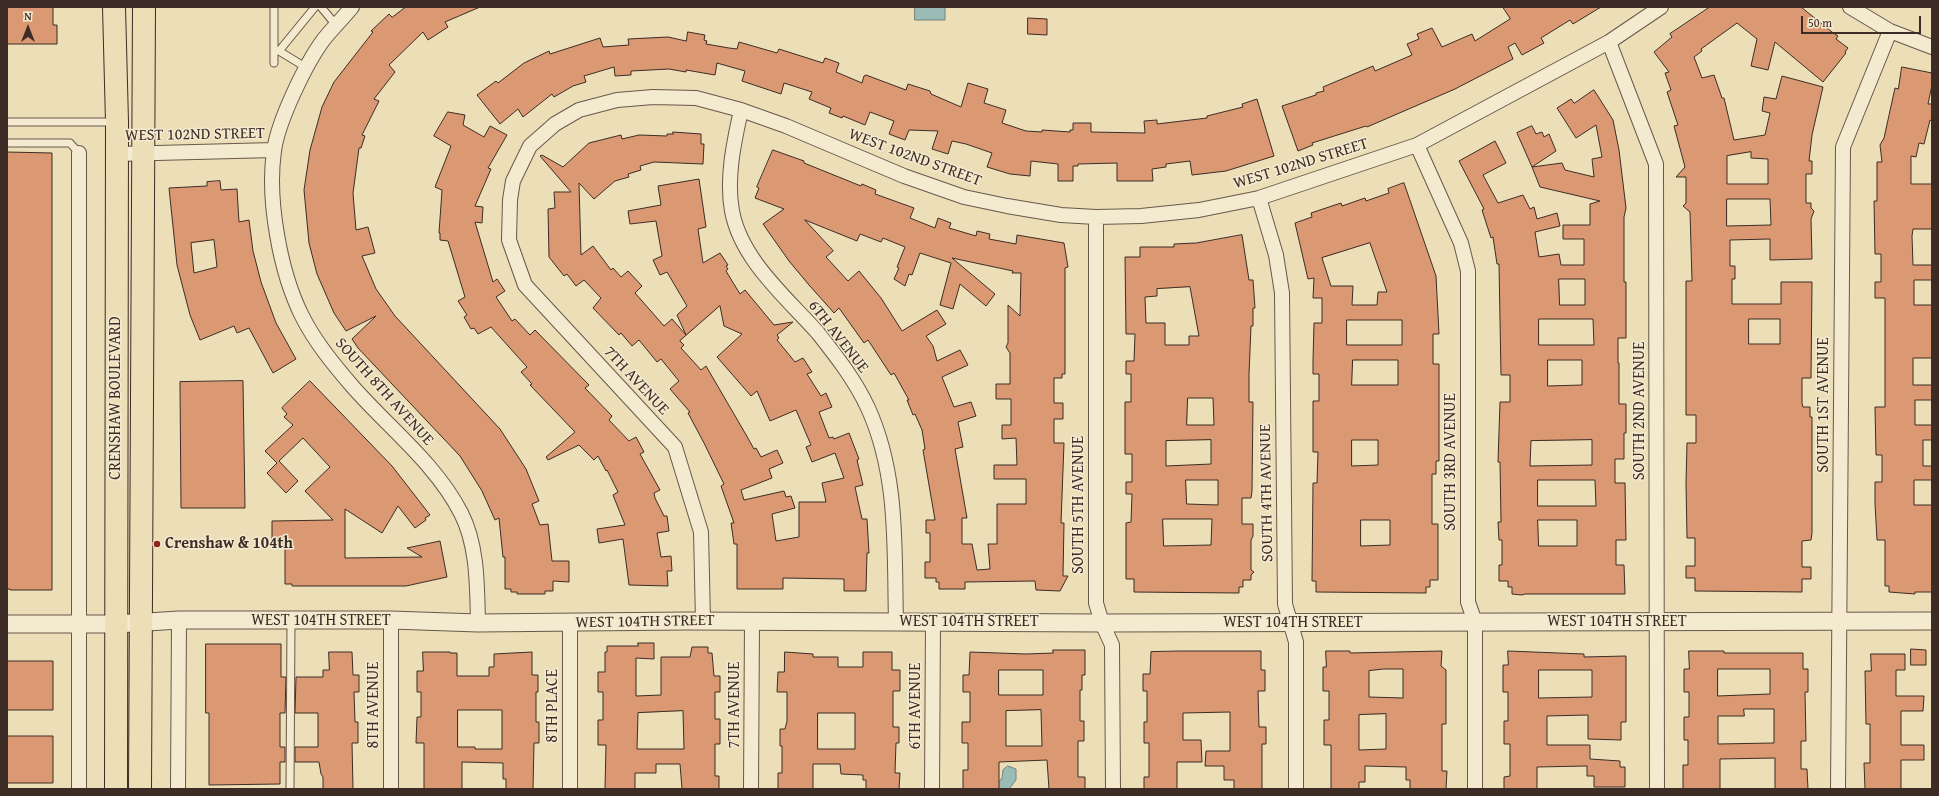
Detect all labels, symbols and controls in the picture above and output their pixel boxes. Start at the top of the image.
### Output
north arrow [8,8,48,48]
text: N [24,8,32,24]
scale bar [1803,8,1923,34]
text: 50 m [1808,14,1832,31]
street label: WEST 102ND STREET [125,124,265,146]
street label: WEST 102ND STREET [846,125,984,191]
street label: WEST 102ND STREET [1231,134,1371,194]
street label: 6TH AVENUE [804,297,872,377]
street label: CRENSHAW BOULEVARD [106,316,126,480]
street label: SOUTH 8TH AVENUE [331,334,437,450]
street label: SOUTH 1ST AVENUE [1814,337,1834,473]
street label: SOUTH 2ND AVENUE [1630,342,1650,480]
street label: 7TH AVENUE [599,343,673,419]
street label: SOUTH 3RD AVENUE [1441,393,1461,531]
street label: SOUTH 4TH AVENUE [1256,424,1278,562]
street label: SOUTH 5TH AVENUE [1069,436,1089,574]
place label: Crenshaw & 104th [165,534,293,554]
marker: Crenshaw & 104th [152,539,162,549]
street label: WEST 104TH STREET [251,611,391,631]
street label: WEST 104TH STREET [575,611,715,633]
street label: WEST 104TH STREET [899,612,1039,632]
street label: WEST 104TH STREET [1547,612,1687,632]
street label: WEST 104TH STREET [1223,613,1363,633]
street label: 8TH AVENUE [364,662,384,748]
street label: 7TH AVENUE [725,662,745,748]
street label: 6TH AVENUE [906,663,926,749]
street label: 8TH PLACE [543,669,563,743]

